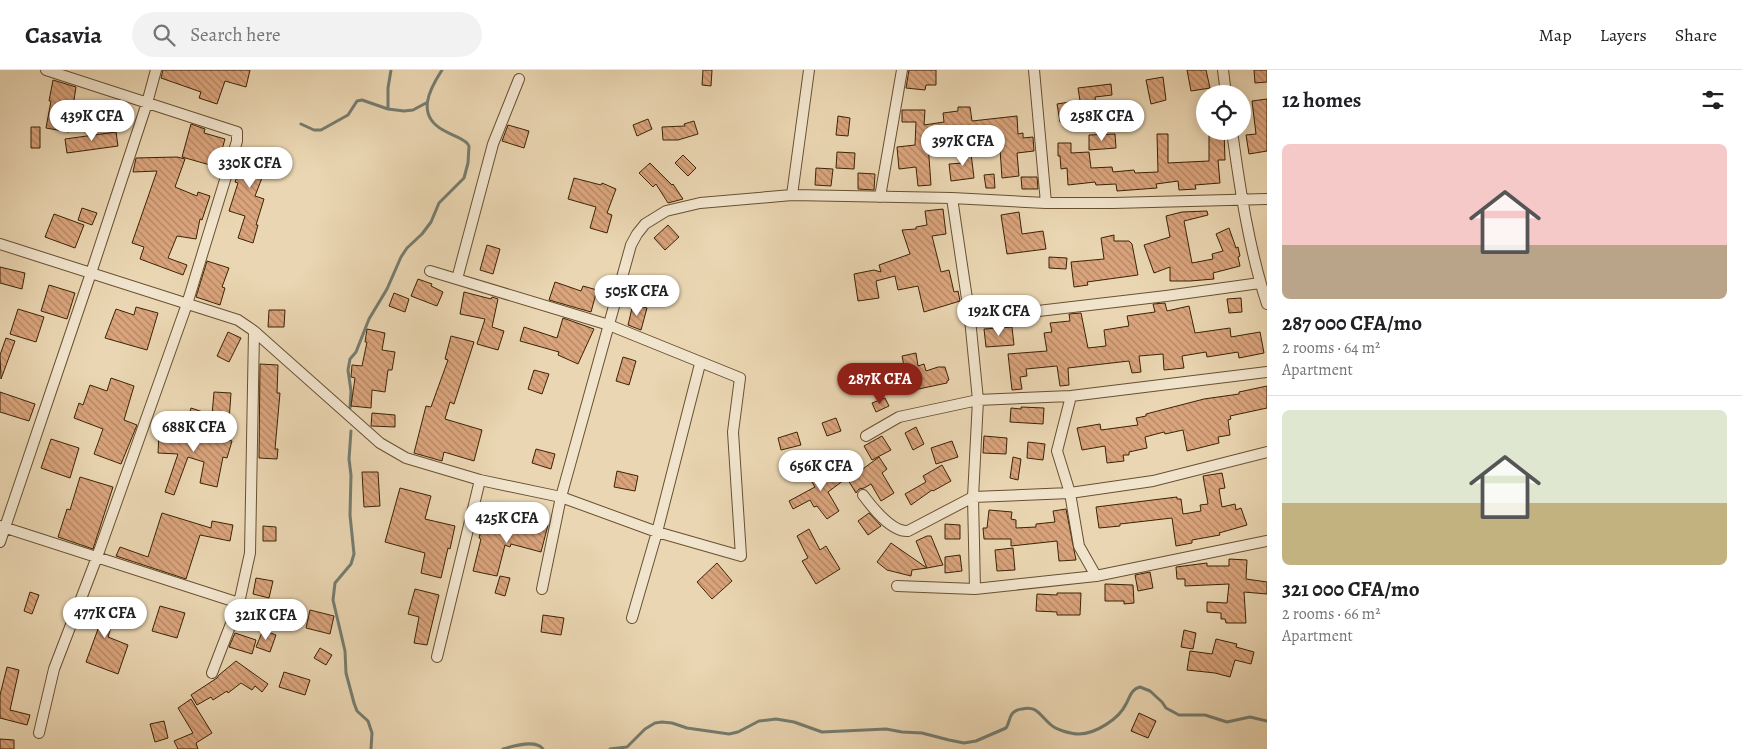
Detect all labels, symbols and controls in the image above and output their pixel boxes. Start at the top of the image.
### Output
search box [132,12,482,57]
text: Casavia [25,19,102,51]
icon: search [150,21,178,49]
text: Search here [190,22,281,48]
text: Map [1539,23,1572,47]
text: Layers [1600,23,1647,47]
text: Share [1675,23,1717,47]
map controls [1196,85,1251,140]
button: locate [1196,85,1251,140]
text: 12 homes [1282,86,1361,114]
icon: filters [1699,86,1727,114]
pin: 439K CFA [40,100,144,142]
pin: 258K CFA [1050,100,1154,142]
text: 439K CFA [61,105,123,127]
text: 258K CFA [1070,105,1134,127]
pin: 397K CFA [911,124,1015,167]
text: 397K CFA [932,130,994,152]
pin: 330K CFA [198,146,302,189]
text: 330K CFA [219,152,281,174]
icon: home [1460,177,1550,267]
pin: 505K CFA [585,274,689,317]
text: 505K CFA [606,280,668,302]
pin: 192K CFA [947,294,1051,337]
text: 192K CFA [968,300,1030,322]
text: 287 000 CFA/mo [1282,309,1422,337]
text: 2 rooms · 64 m² [1282,337,1380,359]
text: Apartment [1282,359,1353,381]
pin: 287K CFA [828,362,932,405]
text: 287K CFA [848,368,912,390]
pin: 688K CFA [142,410,246,453]
text: 688K CFA [162,416,226,438]
icon: home [1460,442,1550,532]
pin: 656K CFA [769,450,873,492]
text: 656K CFA [790,455,852,477]
pin: 425K CFA [455,502,559,544]
text: 425K CFA [475,507,539,529]
text: 321 000 CFA/mo [1282,575,1419,603]
pin: 477K CFA [53,596,157,639]
pin: 321K CFA [214,598,318,641]
text: 477K CFA [74,602,136,624]
text: 2 rooms · 66 m² [1282,603,1380,625]
text: 321K CFA [235,604,297,626]
text: Apartment [1282,625,1353,647]

